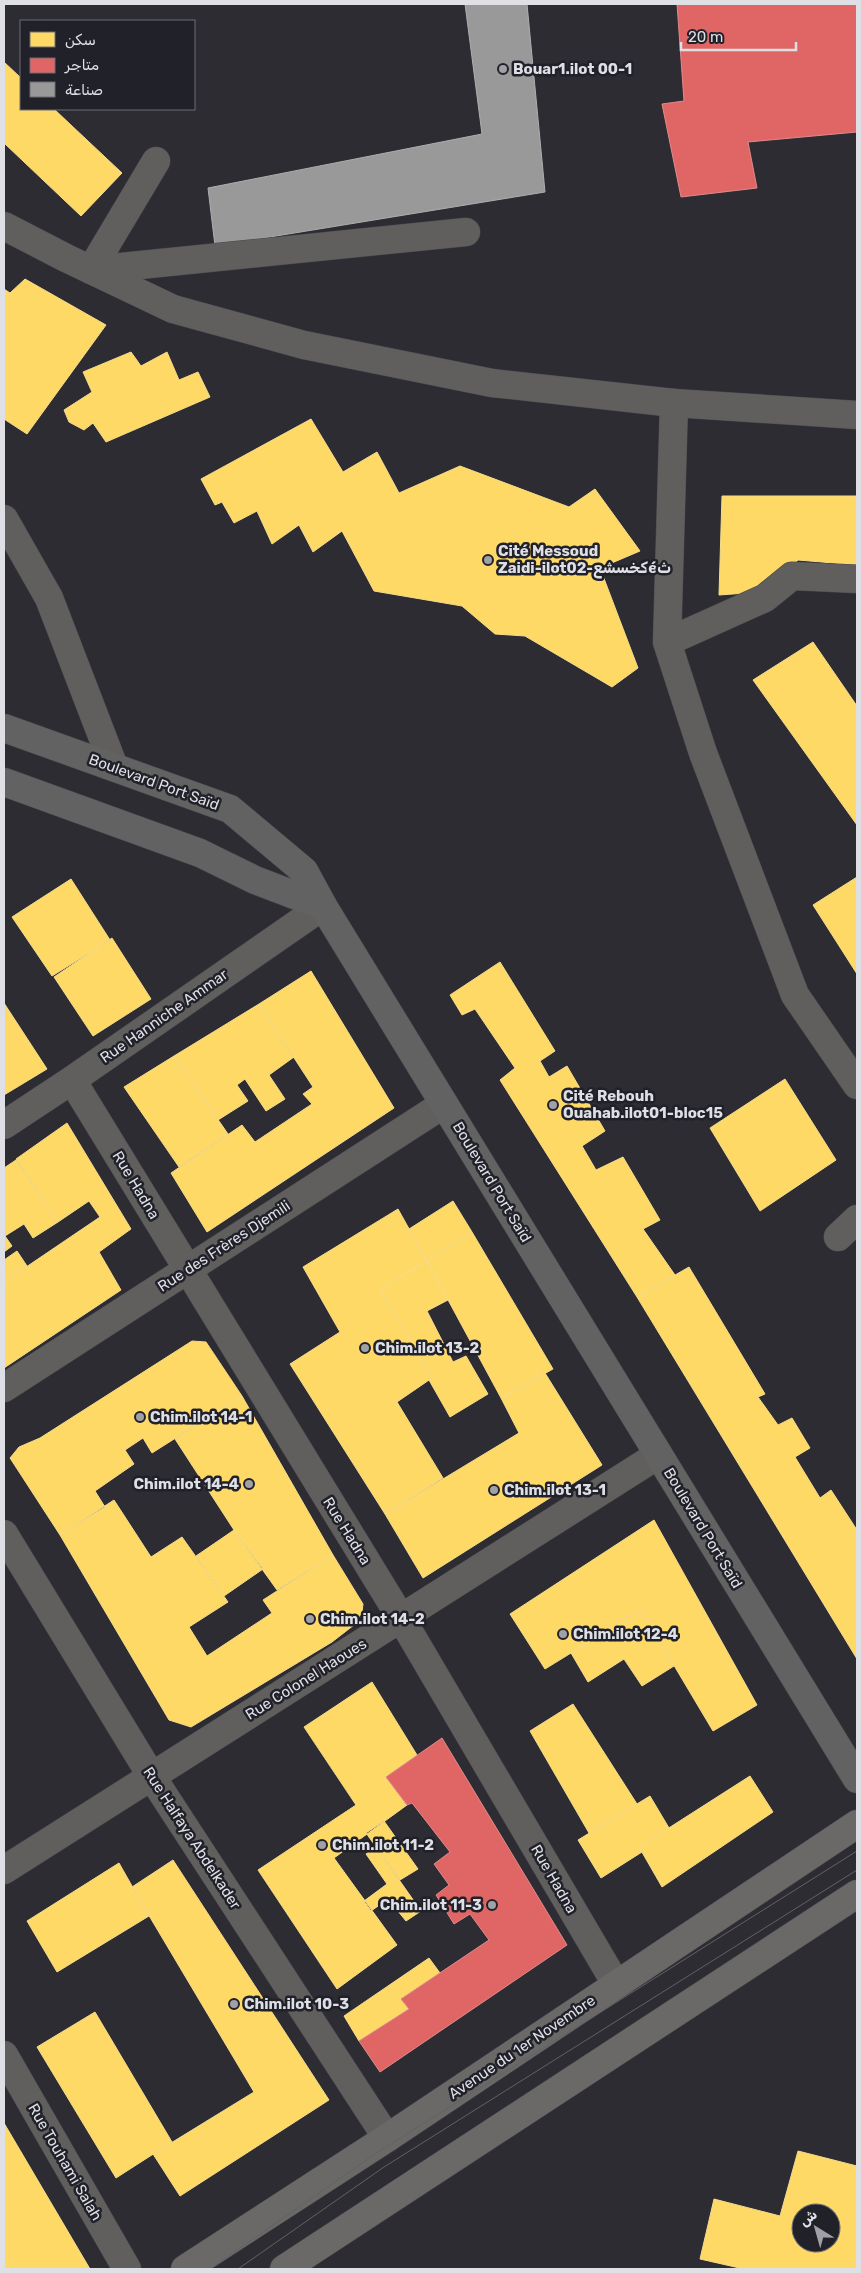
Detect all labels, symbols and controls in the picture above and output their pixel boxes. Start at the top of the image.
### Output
legend [20,20,195,110]
scale bar [681,20,796,52]
text: 20 m [688,28,723,46]
text: سكن [65,31,96,49]
text: متاجر [64,56,99,74]
place label: Bouar1.ilot 00-1 [513,60,632,78]
marker: Bouar1.ilot 00-1 [497,63,509,75]
text: صناعة [65,81,103,99]
place label: Cité Messoud Zaidi-ilot02-كخسشعéث [498,542,671,579]
marker: Cité Messoud Zaidi-ilot02-كخسشعéث [482,554,494,566]
street label: Boulevard Port Saïd [86,750,222,814]
street label: Rue Hanniche Ammar [97,965,231,1067]
place label: Cité Rebouh Ouahab.ilot01-bloc15 [563,1087,723,1122]
marker: Cité Rebouh Ouahab.ilot01-bloc15 [547,1099,559,1111]
street label: Boulevard Port Saïd [449,1118,535,1246]
street label: Rue Hadna [109,1148,163,1222]
street label: Rue des Frères Djemili [154,1196,294,1296]
place label: Chim.ilot 13-2 [375,1339,480,1357]
marker: Chim.ilot 13-2 [359,1342,371,1354]
place label: Chim.ilot 14-1 [150,1408,252,1426]
marker: Chim.ilot 14-1 [134,1411,146,1423]
street label: Boulevard Port Saïd [660,1464,746,1592]
place label: Chim.ilot 14-4 [133,1475,239,1493]
marker: Chim.ilot 14-4 [243,1478,255,1490]
place label: Chim.ilot 13-1 [504,1481,606,1499]
marker: Chim.ilot 13-1 [488,1484,500,1496]
street label: Rue Hadna [319,1494,375,1568]
place label: Chim.ilot 14-2 [320,1610,425,1628]
marker: Chim.ilot 14-2 [304,1613,316,1625]
place label: Chim.ilot 12-4 [573,1625,678,1643]
marker: Chim.ilot 12-4 [557,1628,569,1640]
street label: Rue Colonel Haoues [242,1634,370,1724]
street label: Rue Halfaya Abdelkader [139,1764,245,1913]
place label: Chim.ilot 11-2 [332,1836,434,1854]
marker: Chim.ilot 11-2 [316,1839,328,1851]
street label: Rue Hadna [527,1841,581,1917]
place label: Chim.ilot 11-3 [380,1896,482,1914]
marker: Chim.ilot 11-3 [486,1899,498,1911]
street label: Avenue du 1er Novembre [445,1991,599,2103]
place label: Chim.ilot 10-3 [244,1995,349,2013]
marker: Chim.ilot 10-3 [228,1998,240,2010]
street label: Rue Touhami Salah [24,2100,106,2224]
north arrow [791,2203,841,2253]
text: ش [796,2206,821,2230]

